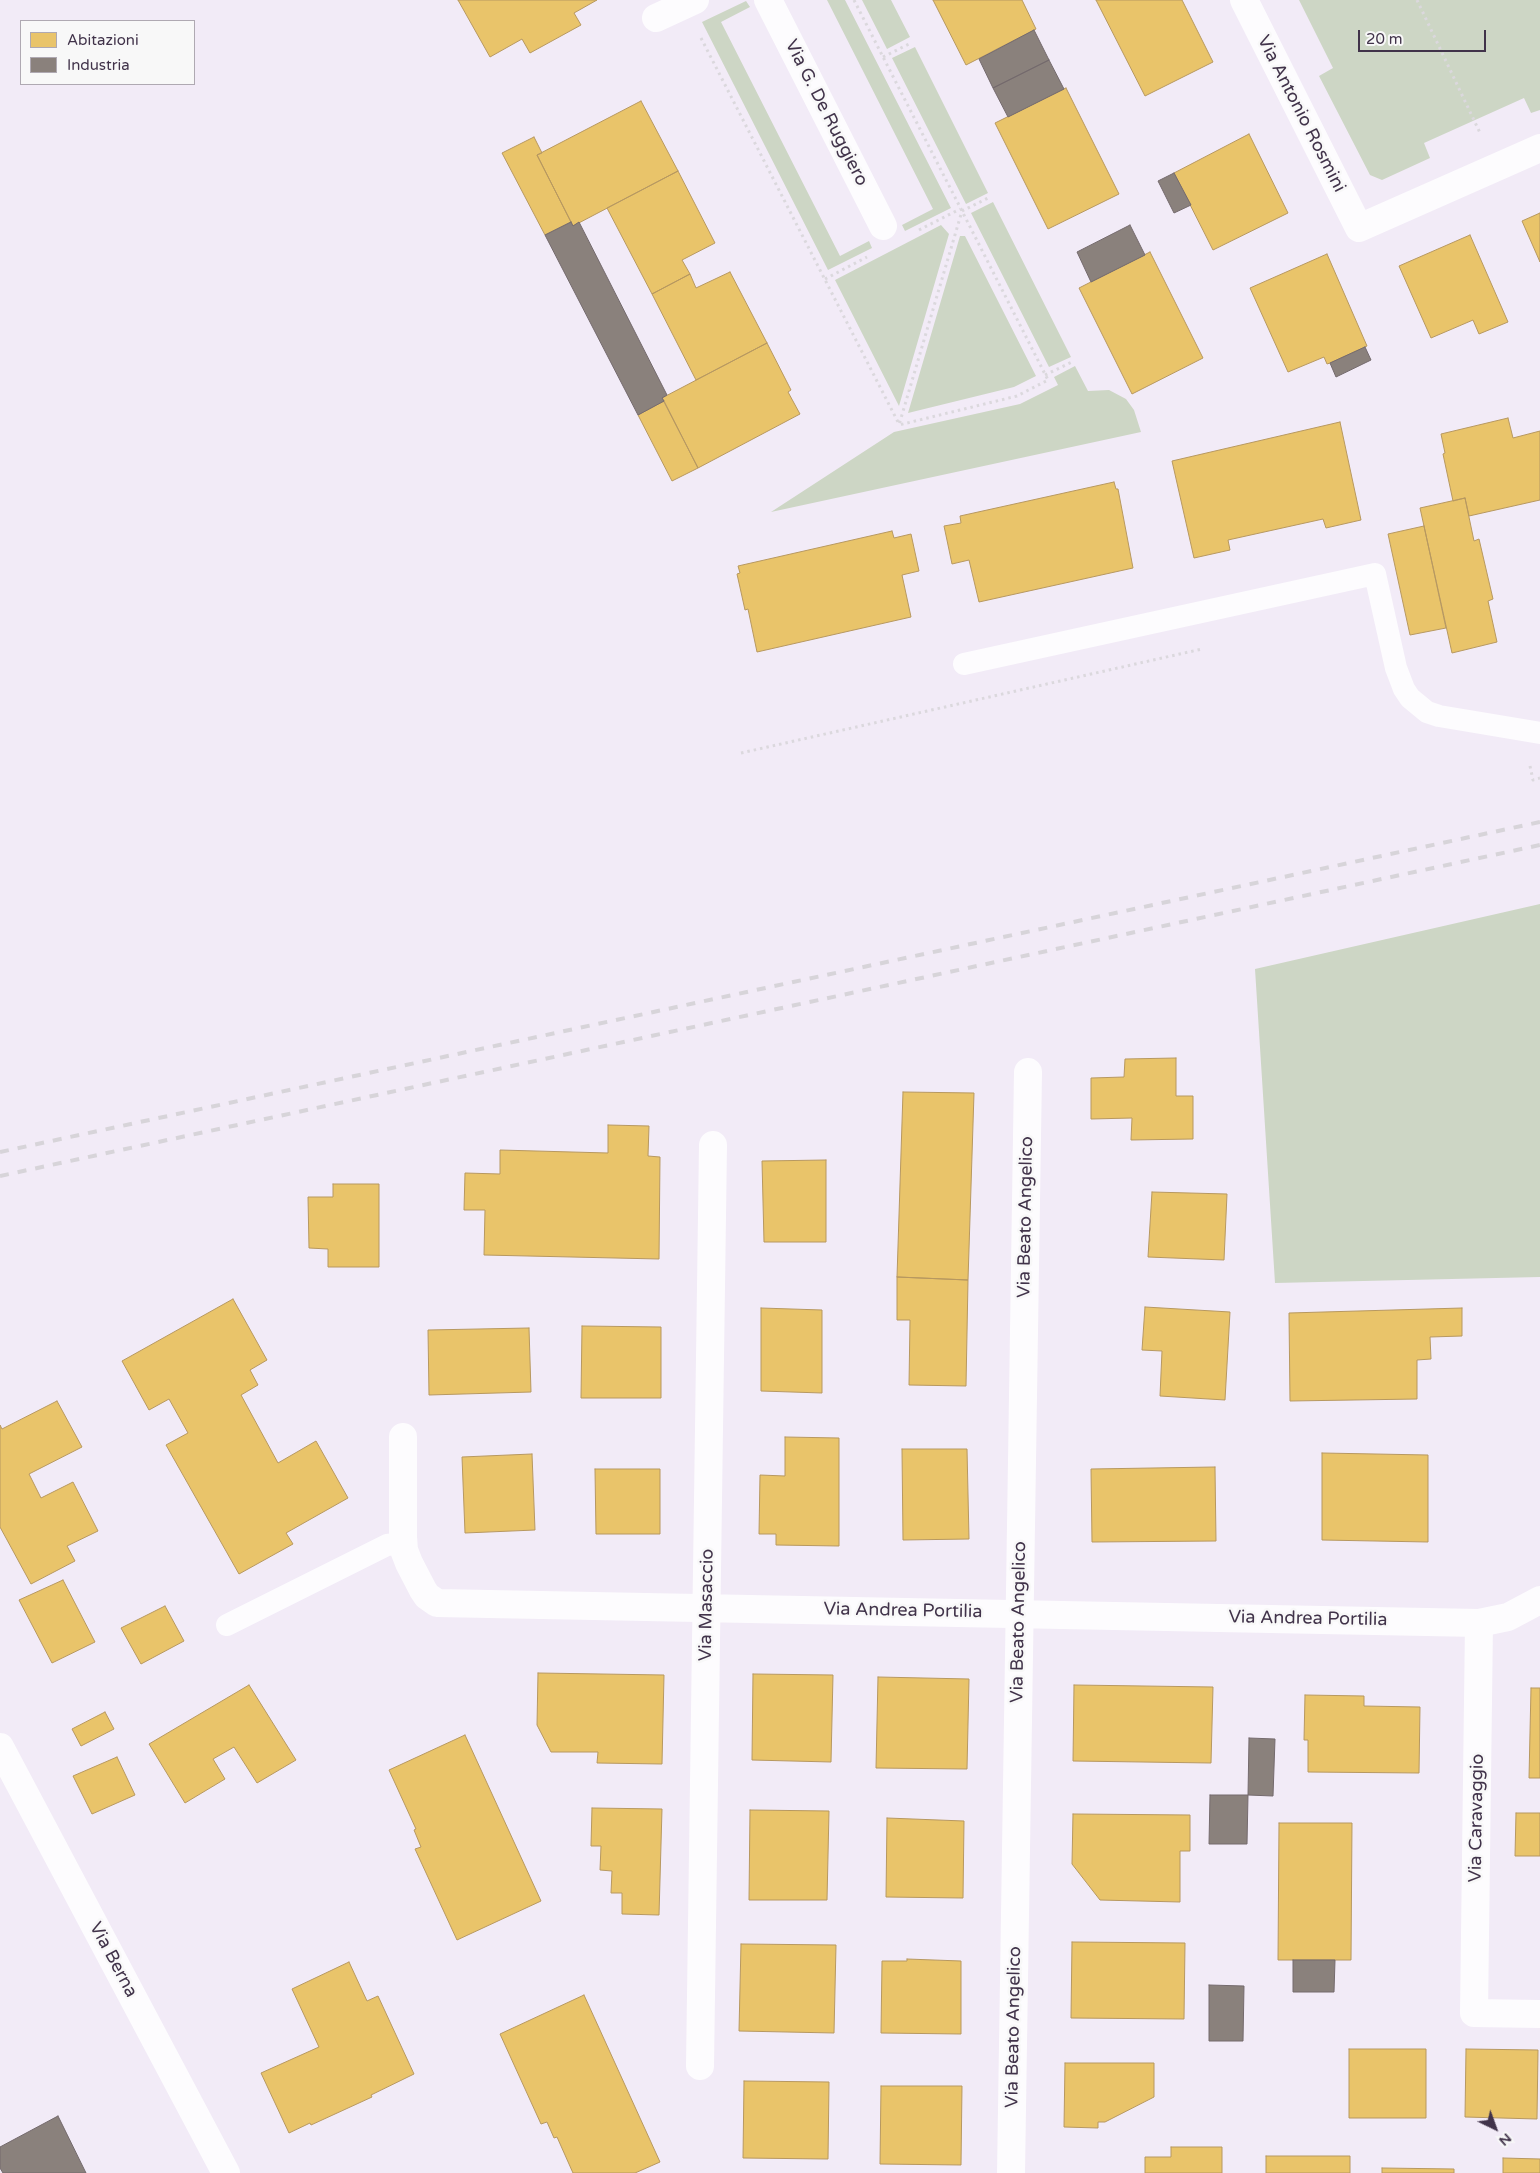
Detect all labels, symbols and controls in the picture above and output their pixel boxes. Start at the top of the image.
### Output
legend [20,20,195,85]
scale bar [1360,20,1488,52]
text: 20 m [1366,30,1403,48]
text: Abitazioni [67,31,139,49]
street label: Via Antonio Rosmini [1252,32,1350,196]
street label: Via G. De Ruggiero [780,36,872,190]
text: Industria [67,56,130,74]
street label: Via Beato Angelico [1014,1136,1038,1298]
street label: Via Beato Angelico [1007,1541,1031,1703]
street label: Via Masaccio [695,1549,719,1661]
street label: Via Andrea Portilia [823,1599,983,1623]
street label: Via Andrea Portilia [1228,1607,1388,1631]
street label: Via Caravaggio [1465,1753,1489,1883]
street label: Via Berna [84,1919,142,2001]
street label: Via Beato Angelico [1002,1946,1026,2108]
north arrow [1470,2103,1520,2153]
text: N [1496,2129,1515,2150]

